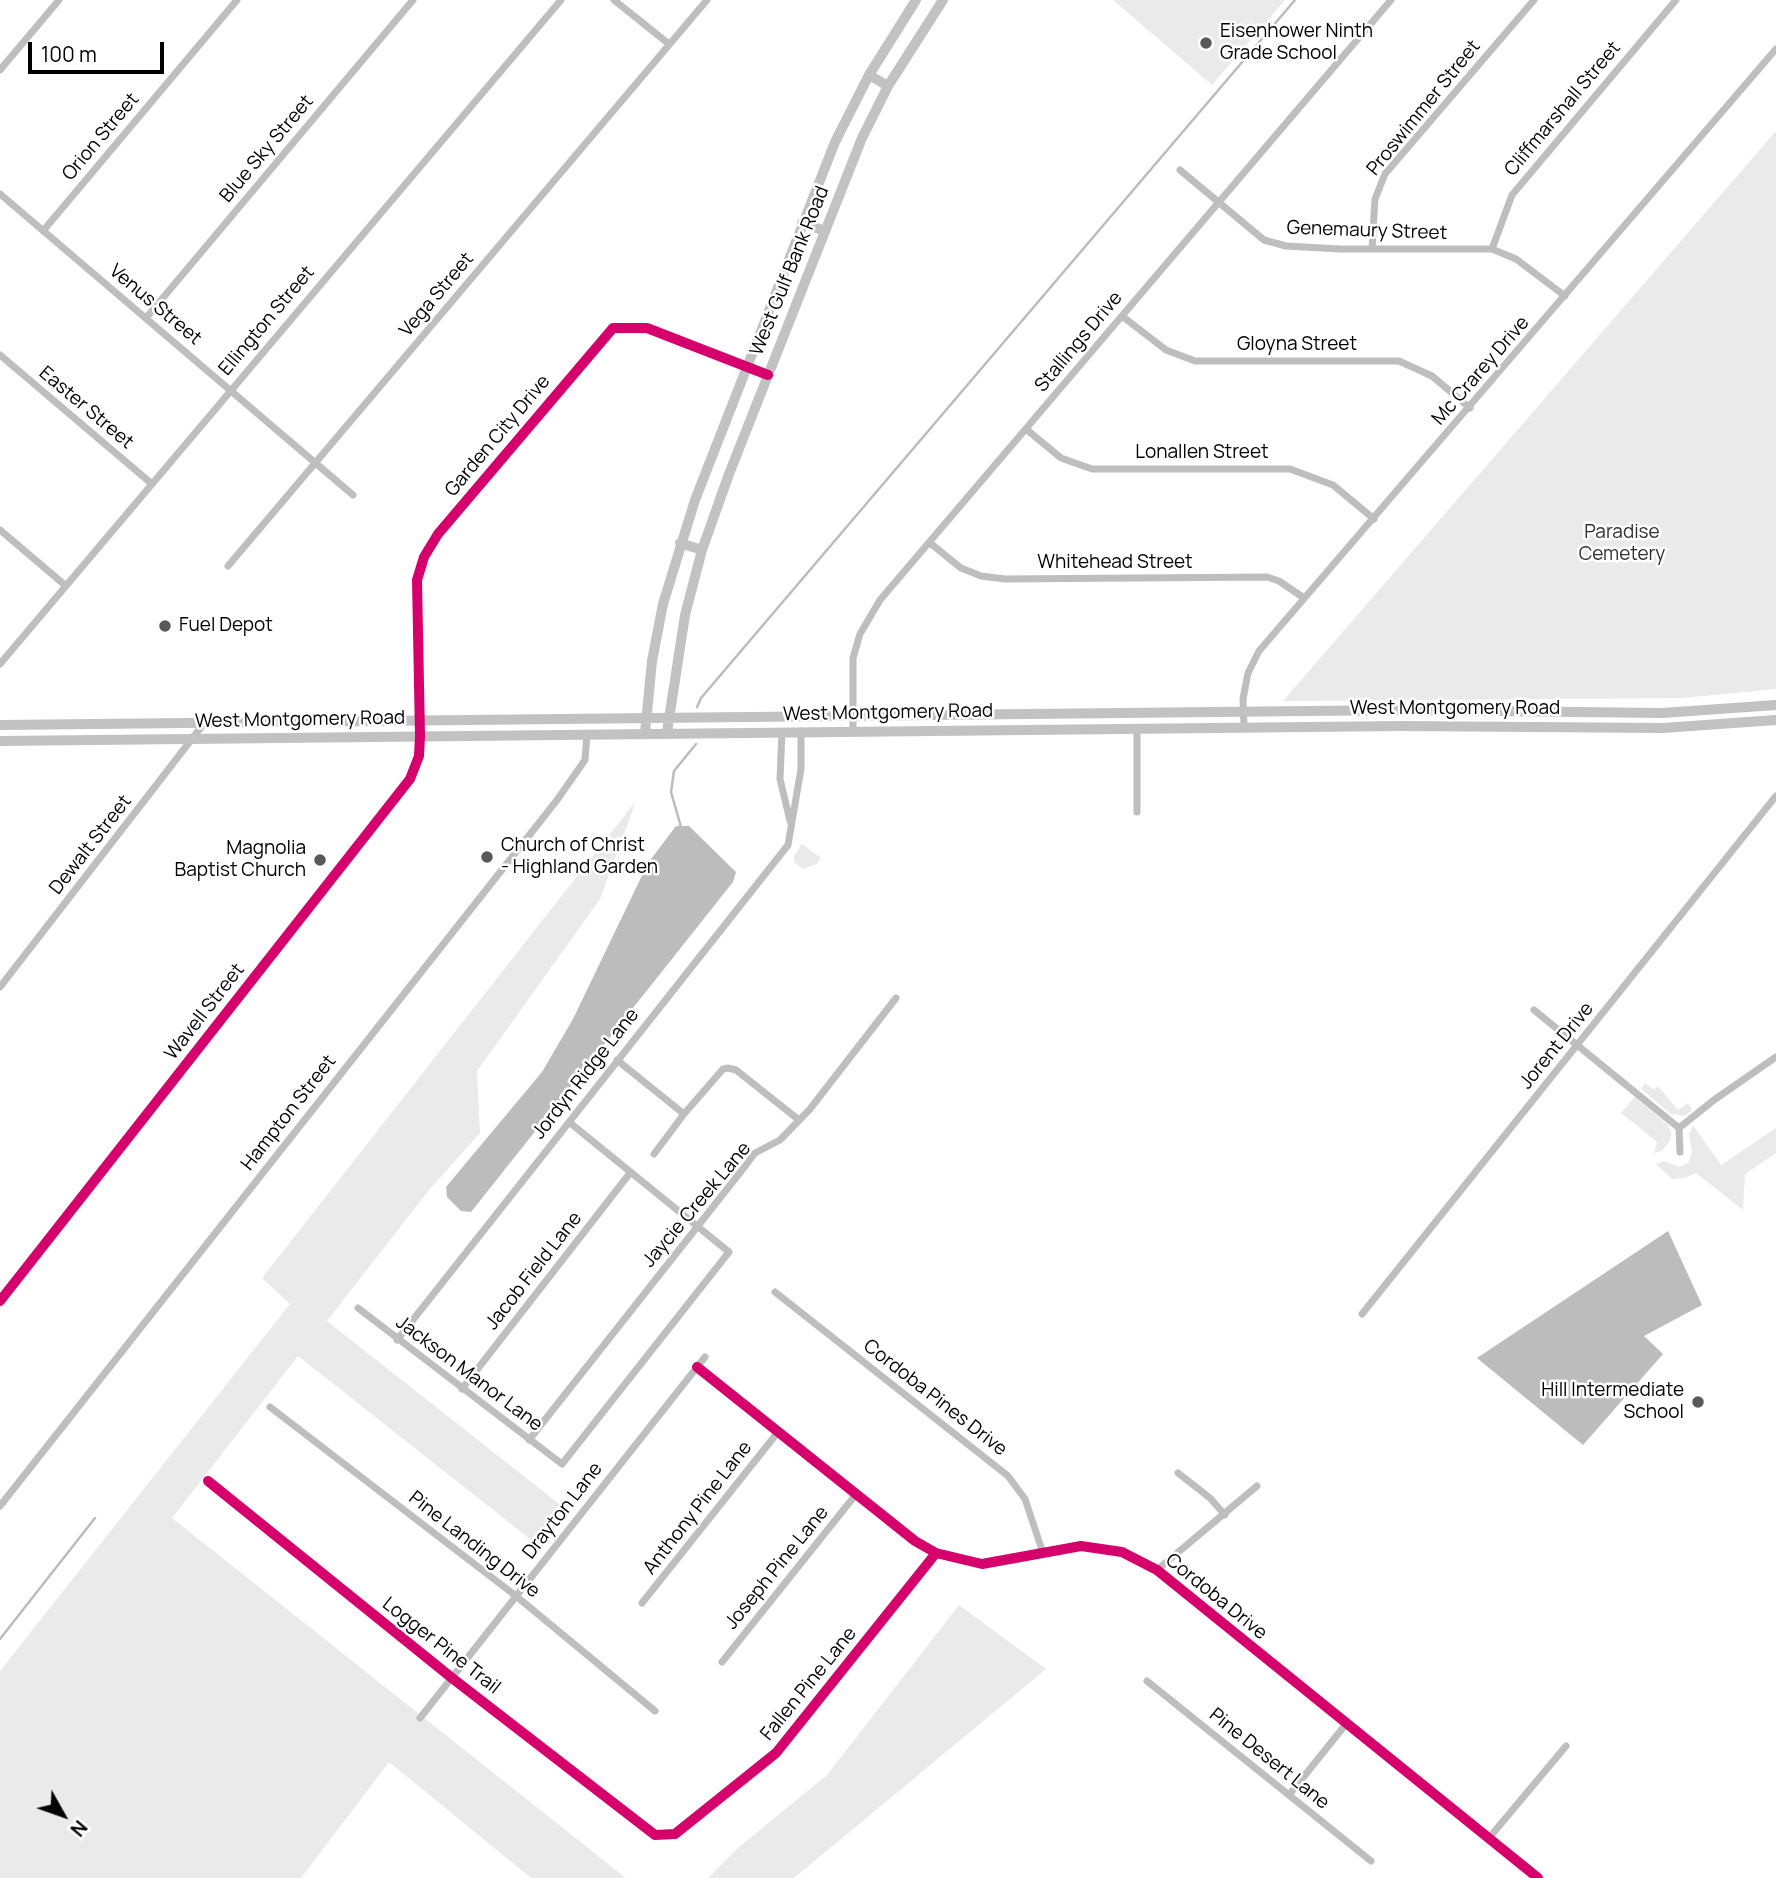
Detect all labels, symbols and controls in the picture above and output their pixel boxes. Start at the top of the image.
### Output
place label: Eisenhower Ninth Grade School [1220,21,1373,65]
scale bar [32,28,168,72]
marker: Eisenhower Ninth Grade School [1198,35,1214,51]
street label: Proswimmer Street [1362,36,1486,180]
street label: Cliffmarshall Street [1500,37,1626,181]
text: 100 m [41,40,97,68]
street label: Orion Street [58,89,144,185]
street label: Blue Sky Street [216,91,318,207]
street label: West Gulf Bank Road [746,183,834,359]
street label: Genemaury Street [1286,217,1448,245]
street label: Vega Street [395,248,479,342]
street label: Venus Street [104,260,206,350]
street label: Ellington Street [215,262,319,380]
street label: Stallings Drive [1030,287,1128,397]
street label: Mc Crarey Drive [1428,312,1534,430]
street label: Gloyna Street [1237,334,1357,356]
street label: Easter Street [34,362,138,454]
street label: Garden City Drive [441,371,555,501]
street label: Lonallen Street [1135,442,1269,464]
park label: Paradise Cemetery [1579,522,1665,566]
street label: Whitehead Street [1037,552,1193,574]
place label: Fuel Depot [179,615,273,637]
marker: Fuel Depot [157,618,173,634]
street label: West Montgomery Road [1350,698,1560,720]
street label: West Montgomery Road [783,700,993,726]
street label: West Montgomery Road [195,707,405,733]
street label: Dewalt Street [45,791,137,899]
place label: Church of Christ - Highland Garden [501,835,658,879]
place label: Magnolia Baptist Church [174,838,306,882]
marker: Church of Christ - Highland Garden [479,849,495,865]
marker: Magnolia Baptist Church [312,852,328,868]
street label: Wavell Street [160,959,250,1065]
street label: Jorent Drive [1515,998,1599,1094]
street label: Jordyn Ridge Lane [528,1004,644,1144]
street label: Hampton Street [237,1051,341,1175]
street label: Jaycie Creek Lane [638,1138,756,1272]
street label: Jacob Field Lane [481,1208,587,1334]
street label: Jackson Manor Lane [391,1311,547,1437]
street label: Cordoba Pines Drive [859,1335,1011,1461]
place label: Hill Intermediate School [1541,1380,1684,1424]
marker: Hill Intermediate School [1690,1394,1706,1410]
street label: Anthony Pine Lane [639,1437,757,1579]
street label: Drayton Lane [518,1458,608,1564]
street label: Pine Landing Drive [404,1487,544,1603]
street label: Joseph Pine Lane [720,1502,834,1634]
street label: Cordoba Drive [1161,1549,1271,1645]
street label: Logger Pine Trail [377,1593,505,1699]
street label: Fallen Pine Lane [756,1623,862,1745]
street label: Pine Desert Lane [1204,1704,1334,1814]
north arrow [28,1780,98,1850]
text: N [65,1815,93,1842]

